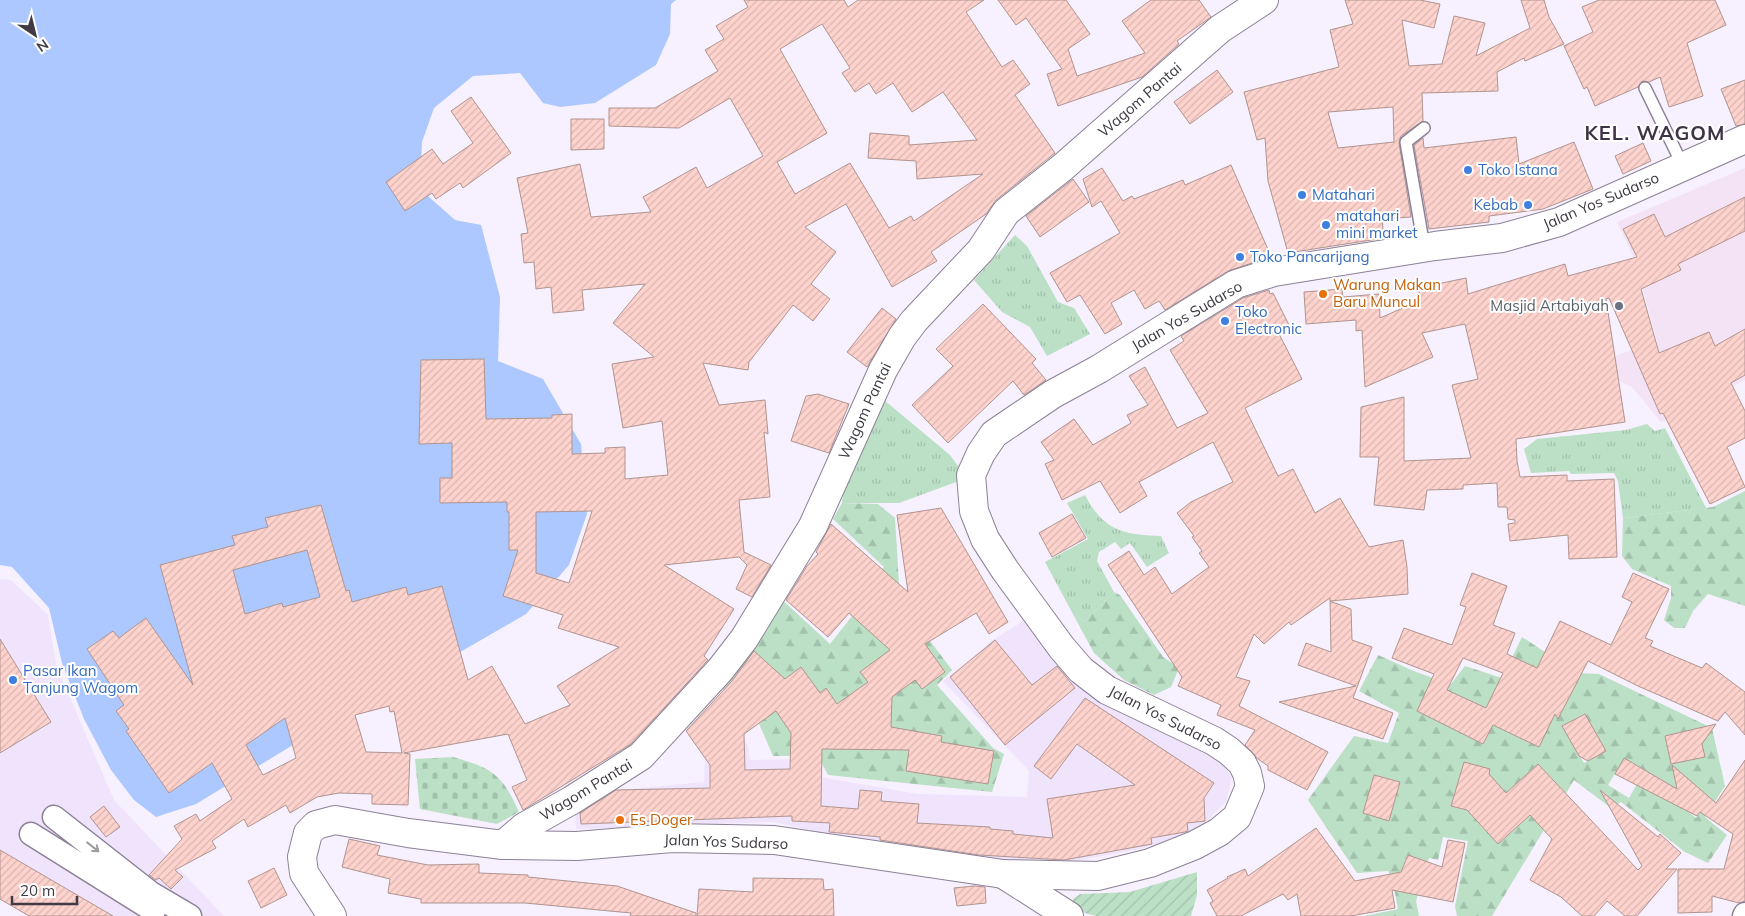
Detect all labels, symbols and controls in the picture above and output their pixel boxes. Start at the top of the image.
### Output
north arrow [10,10,60,60]
text: N [33,35,52,56]
street label: Wagom Pantai [1094,58,1185,141]
district label: KEL. WAGOM [1585,120,1725,145]
place label: Toko Istana [1478,160,1558,179]
marker: Toko Istana [1462,164,1474,176]
street label: Jalan Yos Sudarso [1540,167,1662,234]
place label: Matahari [1312,185,1375,204]
marker: Matahari [1296,189,1308,201]
place label: Kebab [1474,195,1518,214]
marker: Kebab [1522,199,1534,211]
place label: matahari mini market [1336,206,1418,242]
marker: matahari mini market [1320,219,1332,231]
place label: Toko Pancarijang [1250,247,1369,266]
marker: Toko Pancarijang [1234,251,1246,263]
place label: Warung Makan Baru Muncul [1333,275,1441,311]
street label: Jalan Yos Sudarso [1128,276,1245,355]
marker: Warung Makan Baru Muncul [1317,288,1329,300]
place label: Masjid Artabiyah [1490,296,1609,315]
marker: Masjid Artabiyah [1613,300,1625,312]
place label: Toko Electronic [1235,302,1302,338]
marker: Toko Electronic [1219,315,1231,327]
street label: Wagom Pantai [834,359,895,462]
place label: Pasar Ikan Tanjung Wagom [23,661,138,697]
marker: Pasar Ikan Tanjung Wagom [7,674,19,686]
street label: Jalan Yos Sudarso [1105,681,1225,754]
street label: Wagom Pantai [536,755,635,825]
place label: Es Doger [630,810,693,829]
marker: Es Doger [614,814,626,826]
street label: Jalan Yos Sudarso [664,830,789,853]
one-way arrow [86,842,99,853]
scale bar [12,874,78,906]
text: 20 m [20,881,55,900]

